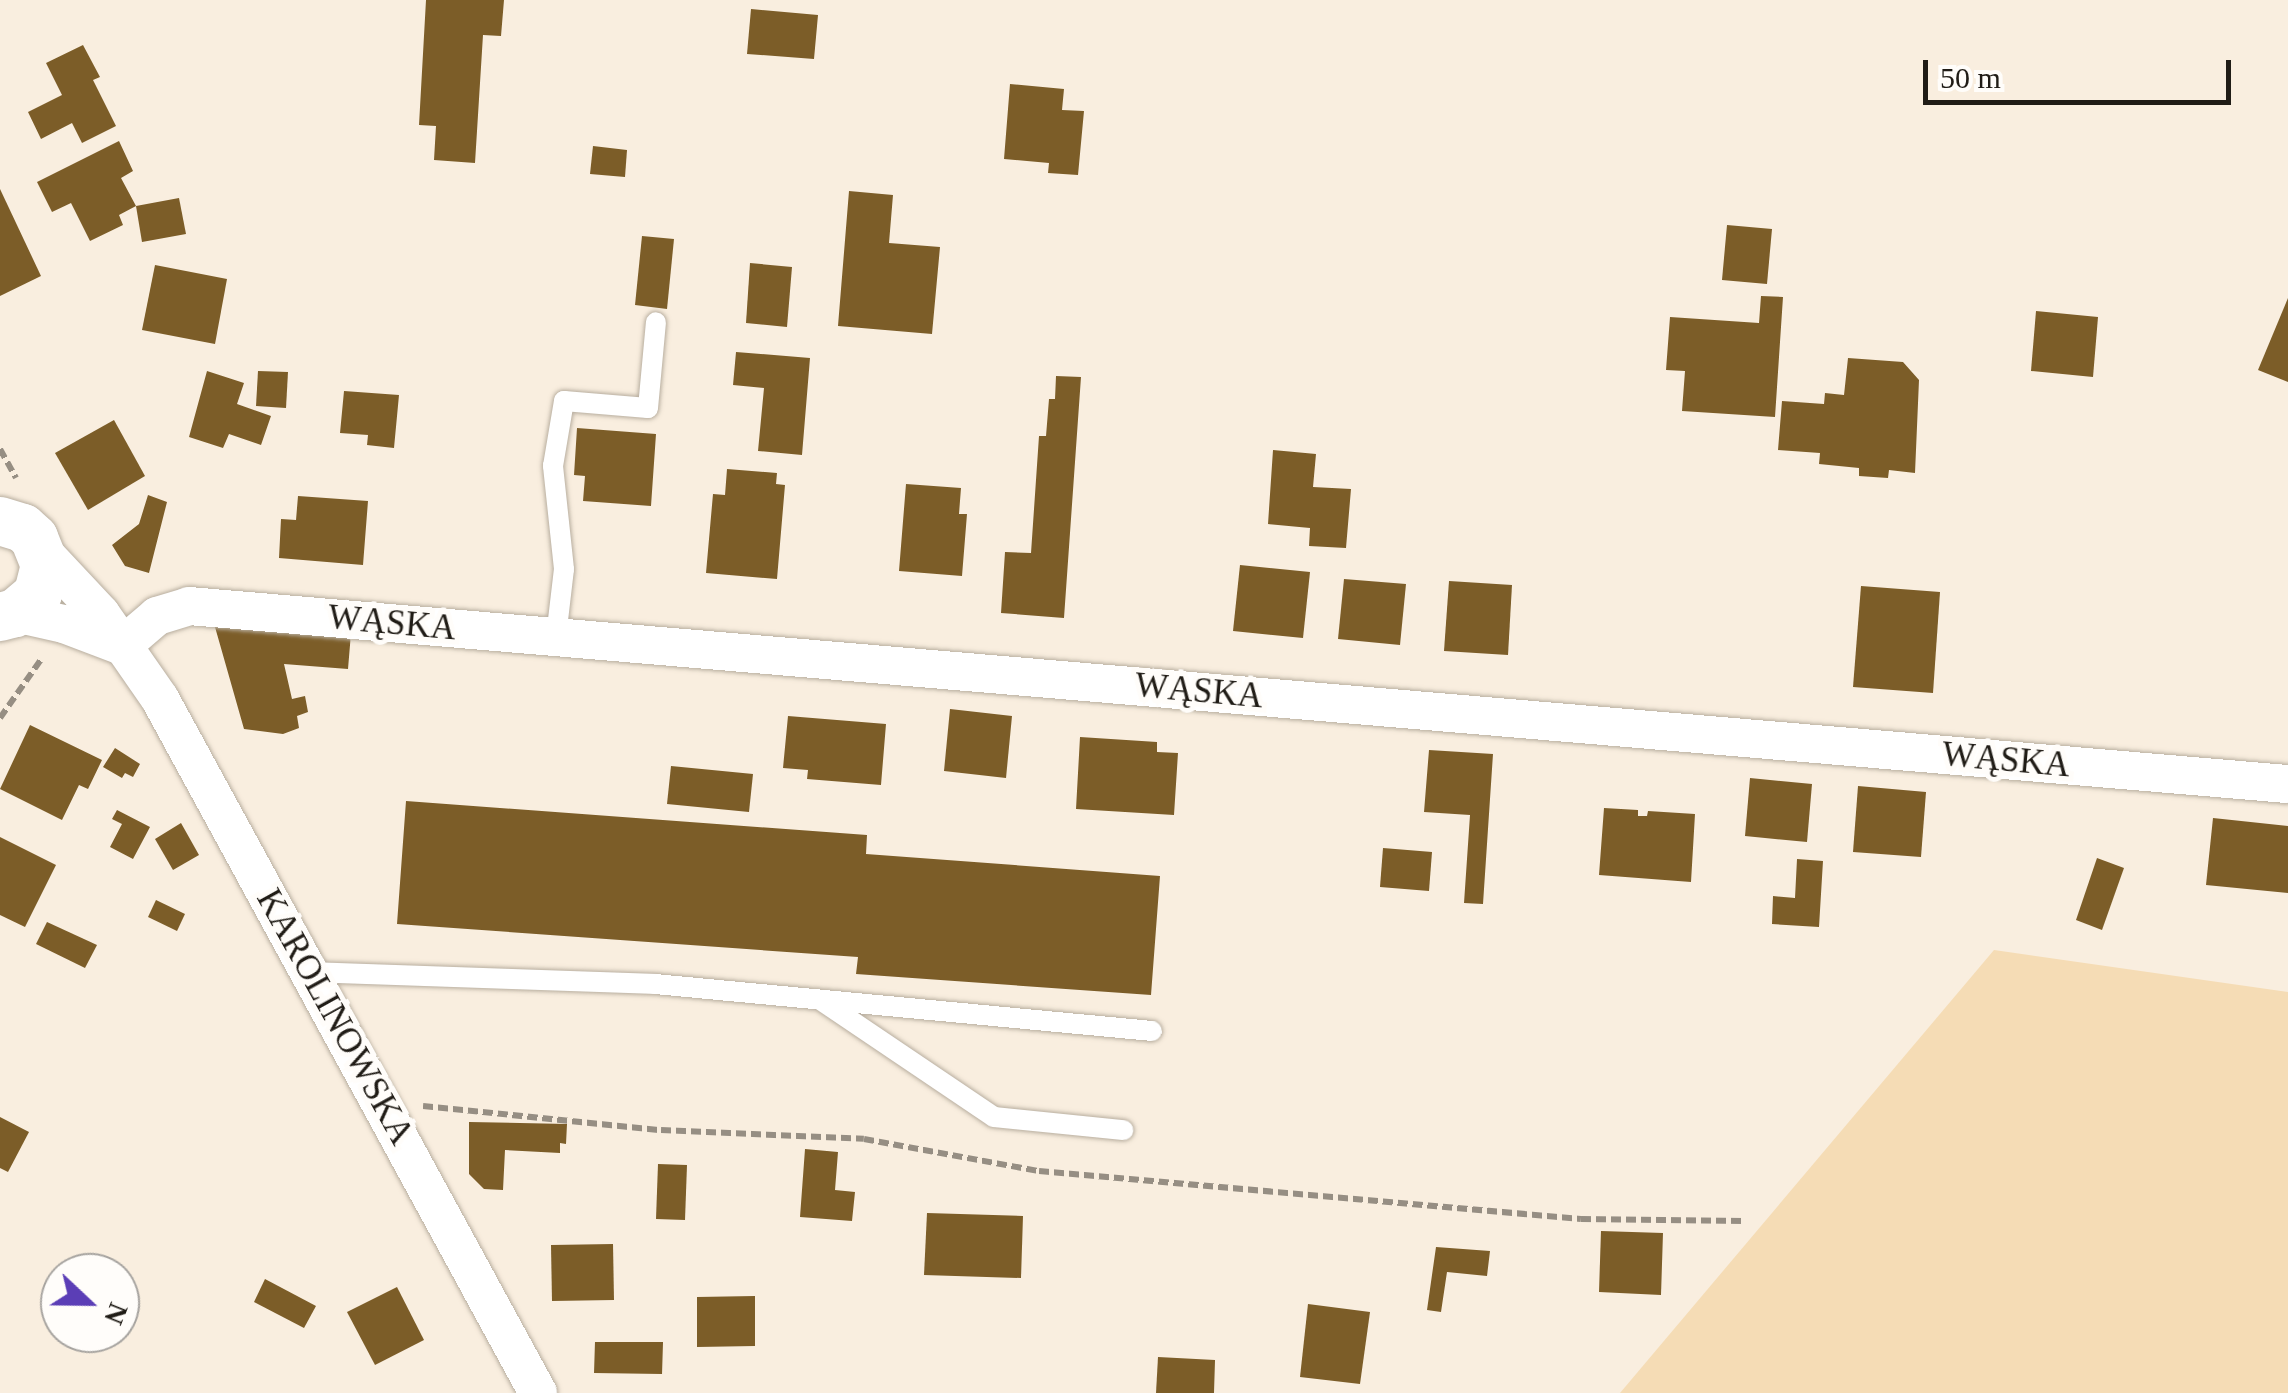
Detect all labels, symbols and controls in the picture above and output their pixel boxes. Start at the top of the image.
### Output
scale bar [1928,40,2236,102]
text: 50 m [1940,61,2001,94]
street label: WĄSKA [326,596,458,650]
street label: WĄSKA [1133,664,1265,718]
street label: WĄSKA [1940,733,2072,787]
street label: KAROLINOWSKA [247,882,423,1152]
north arrow [40,1253,140,1353]
text: N [98,1298,135,1329]

